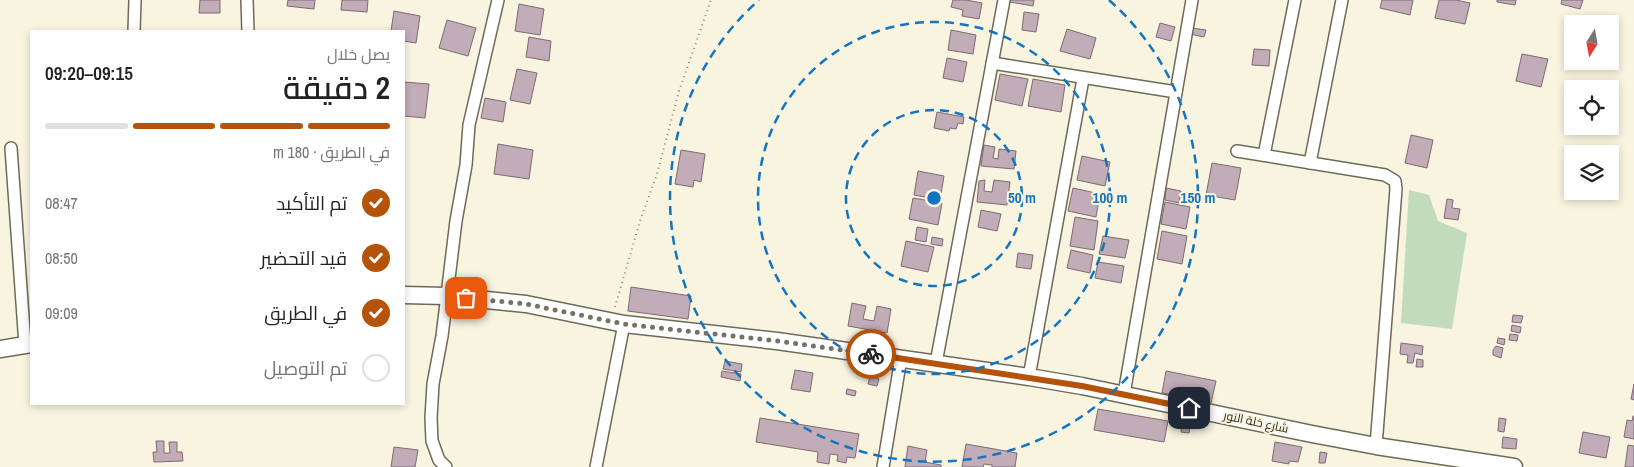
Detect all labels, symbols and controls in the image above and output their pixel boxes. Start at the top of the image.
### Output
north arrow [1564,15,1619,70]
map controls [1564,15,1619,200]
text: يصل خلال [327,43,390,65]
text: 09:15–09:20 [45,60,133,86]
text: 2 دقيقة [283,66,390,109]
button: locate [1564,80,1619,135]
text: في الطريق · 180 m [273,141,390,163]
button: layers [1564,145,1619,200]
text: 50 m [1008,187,1036,208]
text: 100 m [1093,187,1127,208]
text: 150 m [1181,187,1215,208]
icon: check [362,189,390,217]
centre of rings [925,189,943,207]
text: تم التأكيد [276,190,347,216]
text: 08:47 [45,192,78,214]
icon: check [362,244,390,272]
text: قيد التحضير [261,245,347,271]
text: 08:50 [45,247,78,269]
pin [445,277,487,319]
icon: bag [452,284,480,312]
icon: check [362,299,390,327]
text: في الطريق [264,300,347,326]
text: 09:09 [45,302,78,324]
courier [846,329,896,379]
icon: bike [857,340,885,368]
text: تم التوصيل [264,355,347,381]
pin [1168,387,1210,429]
icon: home [1175,394,1203,422]
street label: شارع خلة النور [1221,407,1290,437]

